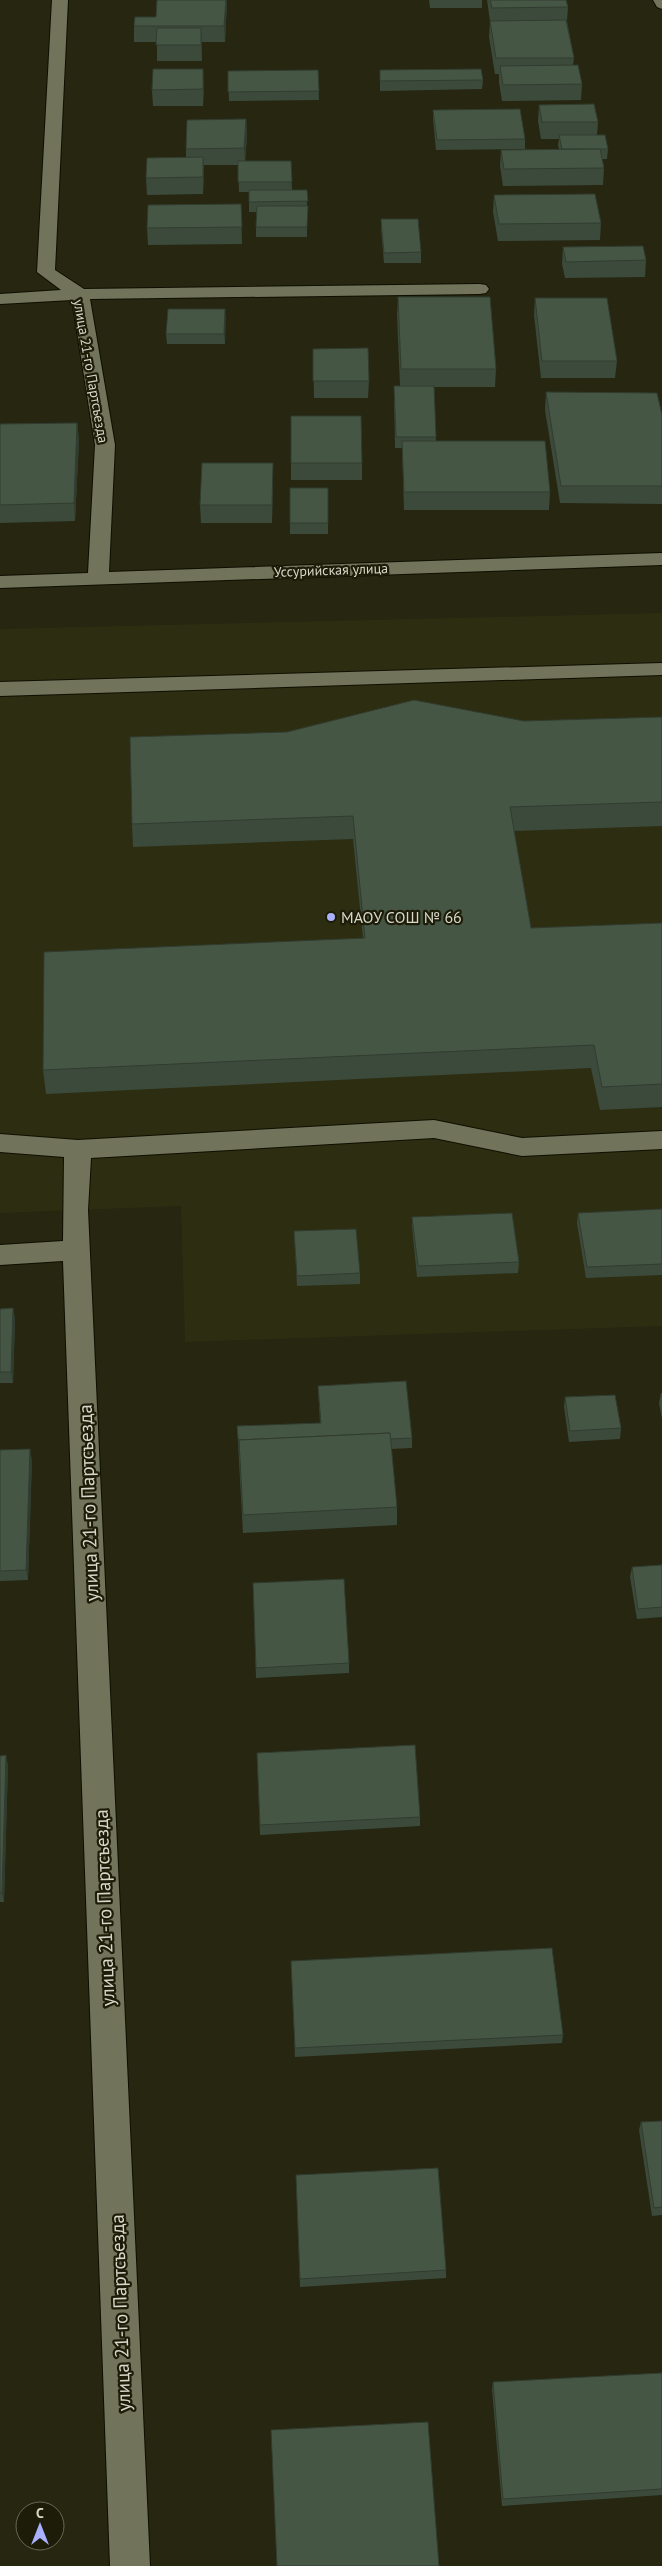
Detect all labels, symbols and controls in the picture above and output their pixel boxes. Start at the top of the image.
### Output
street label: улица 21-го Партсъезда [70,298,112,444]
street label: Уссурийская улица [274,559,388,581]
place label: МАОУ СОШ № 66 [341,907,462,927]
marker: МАОУ СОШ № 66 [325,911,337,923]
street label: улица 21-го Партсъезда [73,1404,103,1602]
street label: улица 21-го Партсъезда [89,1809,119,2007]
street label: улица 21-го Партсъезда [105,2214,135,2412]
north arrow [15,2501,65,2551]
text: С [36,2504,44,2522]

